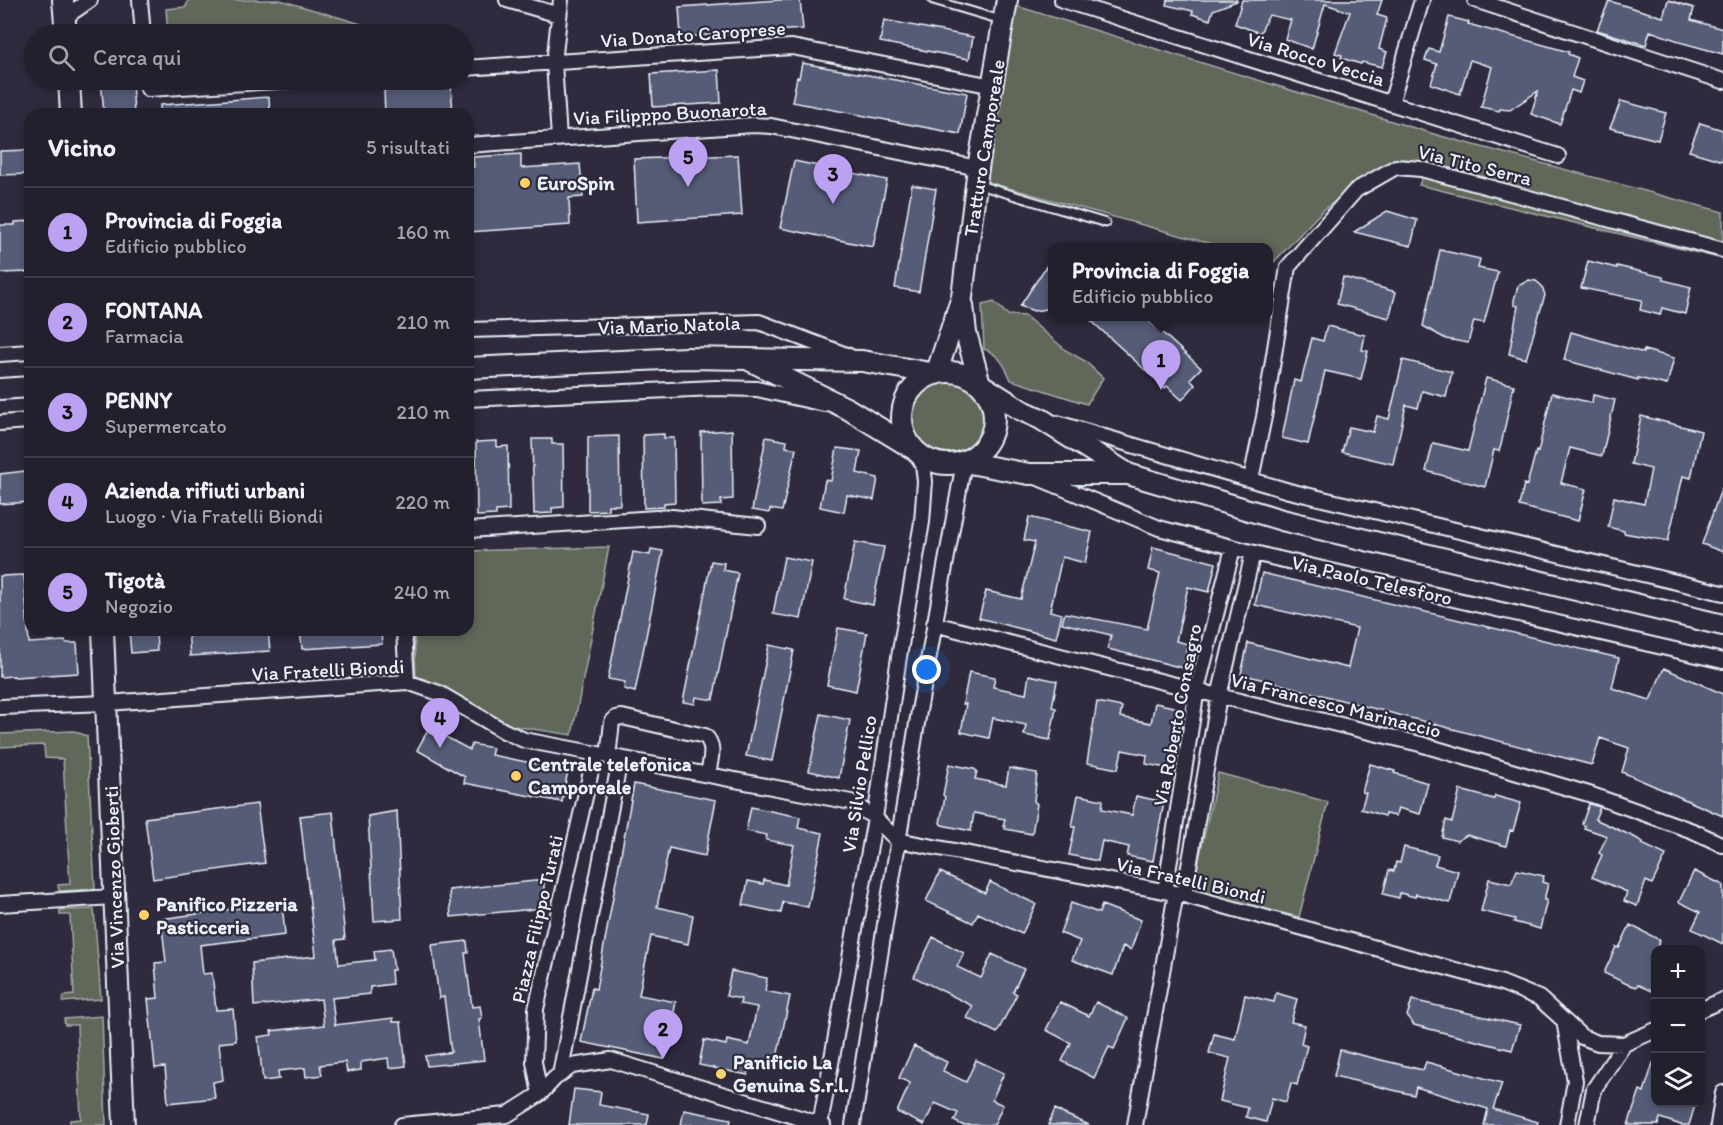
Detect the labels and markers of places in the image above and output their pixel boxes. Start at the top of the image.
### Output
pin: 5 [668,138,708,187]
pin: 3 [814,154,852,204]
place label: EuroSpin [537,171,615,196]
marker: EuroSpin [518,176,532,190]
pin: 1 [1142,340,1180,390]
pin: 4 [420,698,460,748]
place label: Centrale telefonica Camporeale [528,752,692,800]
marker: Centrale telefonica Camporeale [509,769,523,783]
place label: Panifico Pizzeria Pasticceria [156,892,298,939]
marker: Panifico Pizzeria Pasticceria [137,908,151,922]
pin: 2 [644,1010,682,1059]
place label: Panificio La Genuina S.r.l. [733,1050,849,1097]
marker: Panificio La Genuina S.r.l. [714,1067,728,1081]

